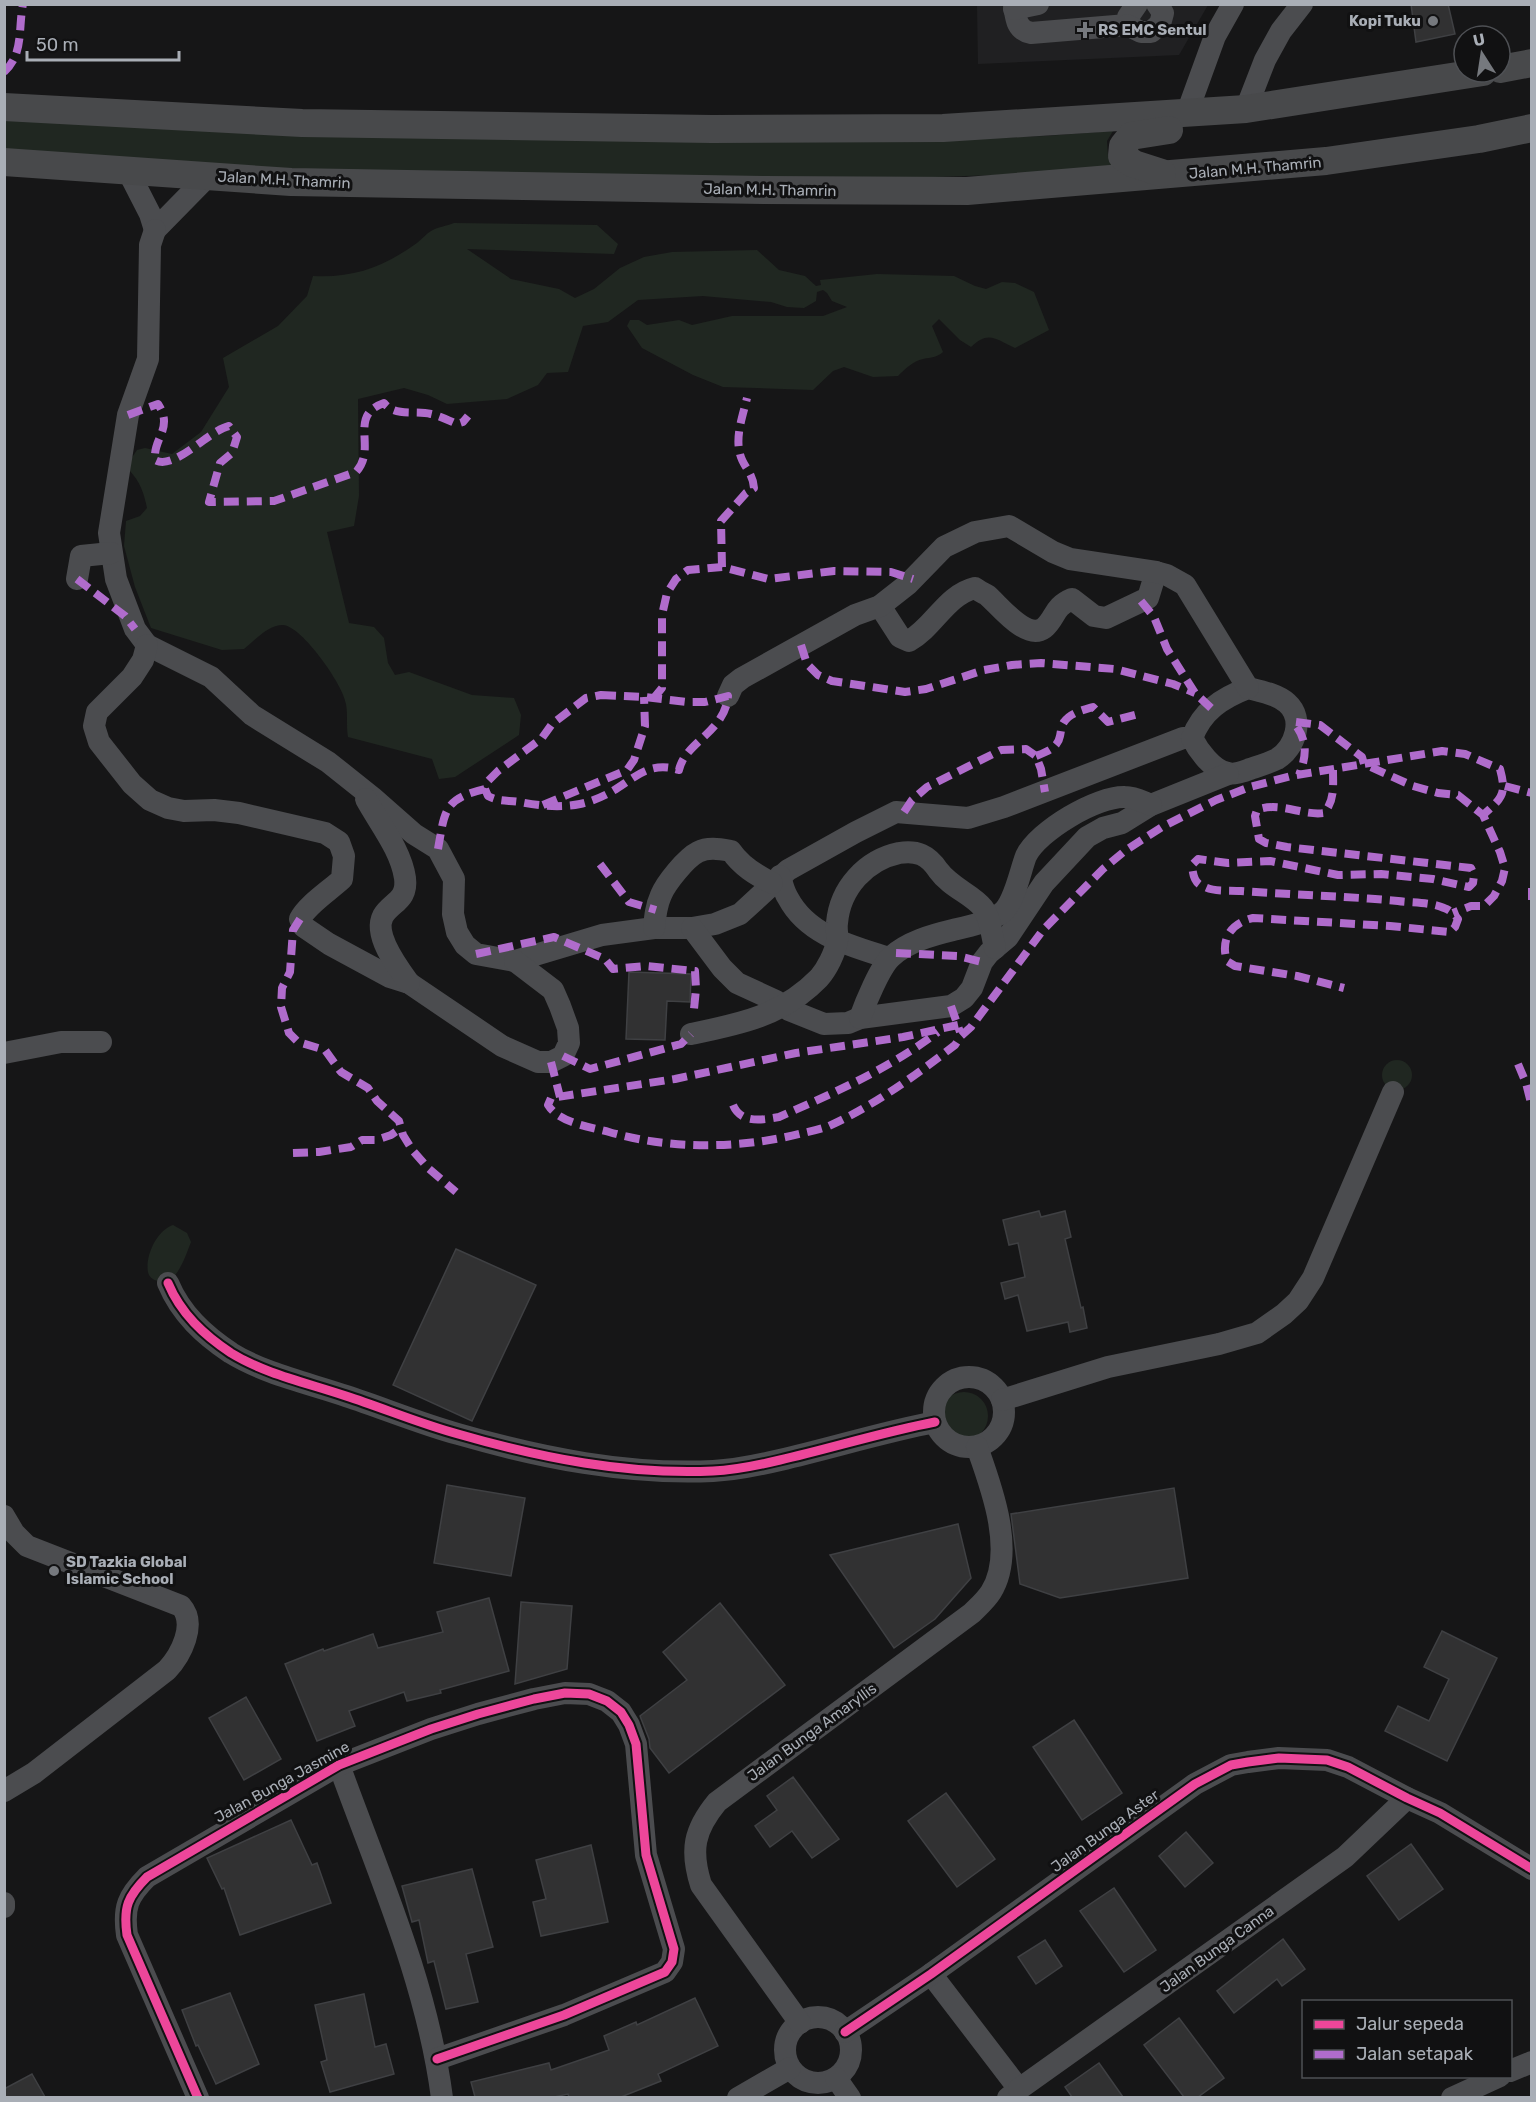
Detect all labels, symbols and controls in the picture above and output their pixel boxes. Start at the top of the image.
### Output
place label: Kopi Tuku [1349,12,1421,30]
marker: Kopi Tuku [1426,14,1440,28]
marker: RS EMC Sentul [1076,21,1094,39]
place label: RS EMC Sentul [1098,21,1207,39]
scale bar [27,24,178,62]
north arrow [1452,24,1512,84]
text: U [1471,29,1487,50]
text: 50 m [36,34,79,56]
street label: Jalan M.H. Thamrin [1188,153,1322,183]
street label: Jalan M.H. Thamrin [217,168,351,192]
street label: Jalan M.H. Thamrin [703,180,837,200]
place label: SD Tazkia Global Islamic School [66,1553,187,1588]
marker: SD Tazkia Global Islamic School [47,1564,61,1578]
street label: Jalan Bunga Amaryllis [744,1679,880,1785]
street label: Jalan Bunga Jasmine [211,1737,353,1827]
street label: Jalan Bunga Aster [1048,1786,1163,1876]
street label: Jalan Bunga Canna [1157,1902,1277,1996]
legend [1302,2000,1512,2078]
text: Jalur sepeda [1356,2013,1464,2035]
text: Jalan setapak [1356,2043,1474,2065]

